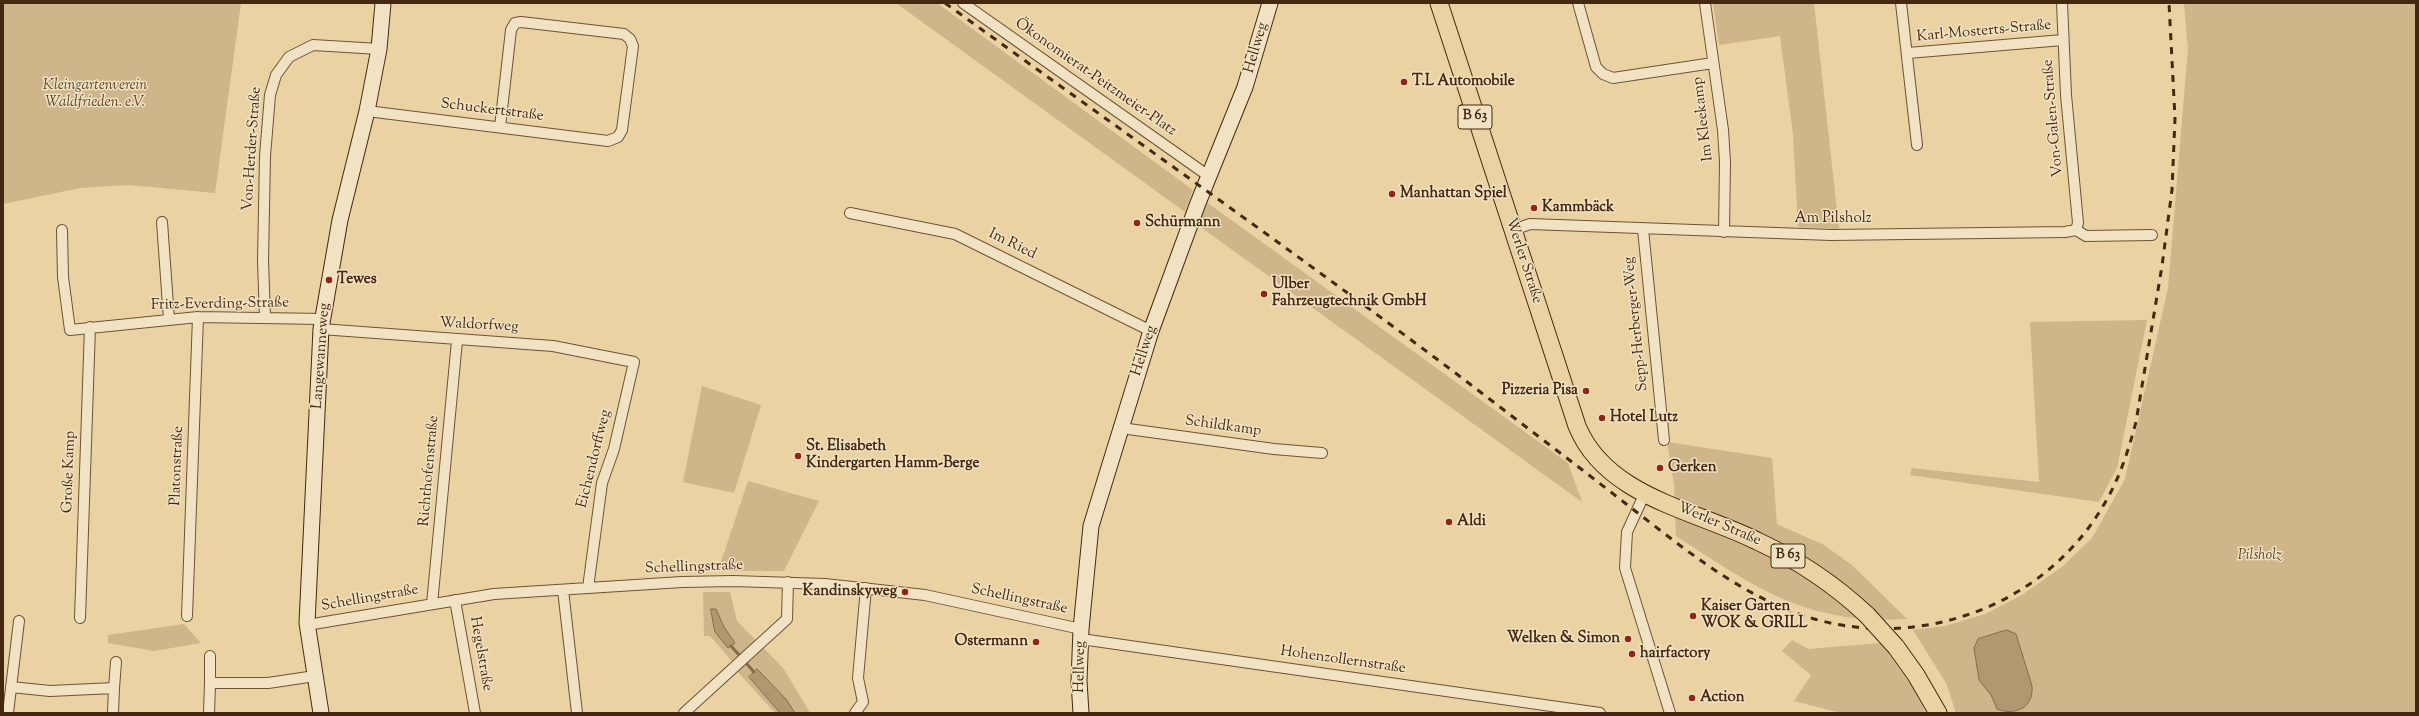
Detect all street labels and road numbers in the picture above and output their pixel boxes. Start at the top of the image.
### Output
street label: Ökonomierat-Peitzmeier-Platz [1011,15,1179,141]
street label: Karl-Mosterts-Straße [1916,17,2052,47]
street label: Hellweg [1241,20,1273,76]
street label: Von-Galen-Straße [2040,58,2068,178]
street label: Im Kleekamp [1690,76,1718,162]
street label: Von-Herder-Straße [240,86,266,212]
street label: Schuckertstraße [439,96,545,126]
road number: B 63 [1458,105,1492,129]
street label: Am Pilsholz [1794,210,1872,228]
street label: Werler Straße [1501,216,1545,306]
street label: Im Ried [985,226,1039,264]
street label: Sepp-Herberger-Weg [1621,256,1653,392]
street label: Fritz-Everding-Straße [151,295,289,315]
street label: Langewanneweg [309,302,335,410]
street label: Waldorfweg [439,315,519,337]
street label: Hellweg [1128,323,1162,379]
street label: Eichendorffweg [574,408,616,510]
street label: Schildkamp [1184,413,1262,441]
street label: Richthofenstraße [416,415,444,527]
street label: Platonstraße [168,426,188,506]
street label: Große Kamp [60,430,80,514]
street label: Werler Straße [1674,499,1764,551]
road number: B 63 [1771,544,1805,568]
street label: Schellingstraße [645,557,743,579]
street label: Schellingstraße [969,581,1069,619]
street label: Schellingstraße [320,582,420,616]
street label: Hegelstraße [465,615,495,693]
street label: Hellweg [1072,641,1090,693]
street label: Hohenzollernstraße [1279,643,1407,679]

